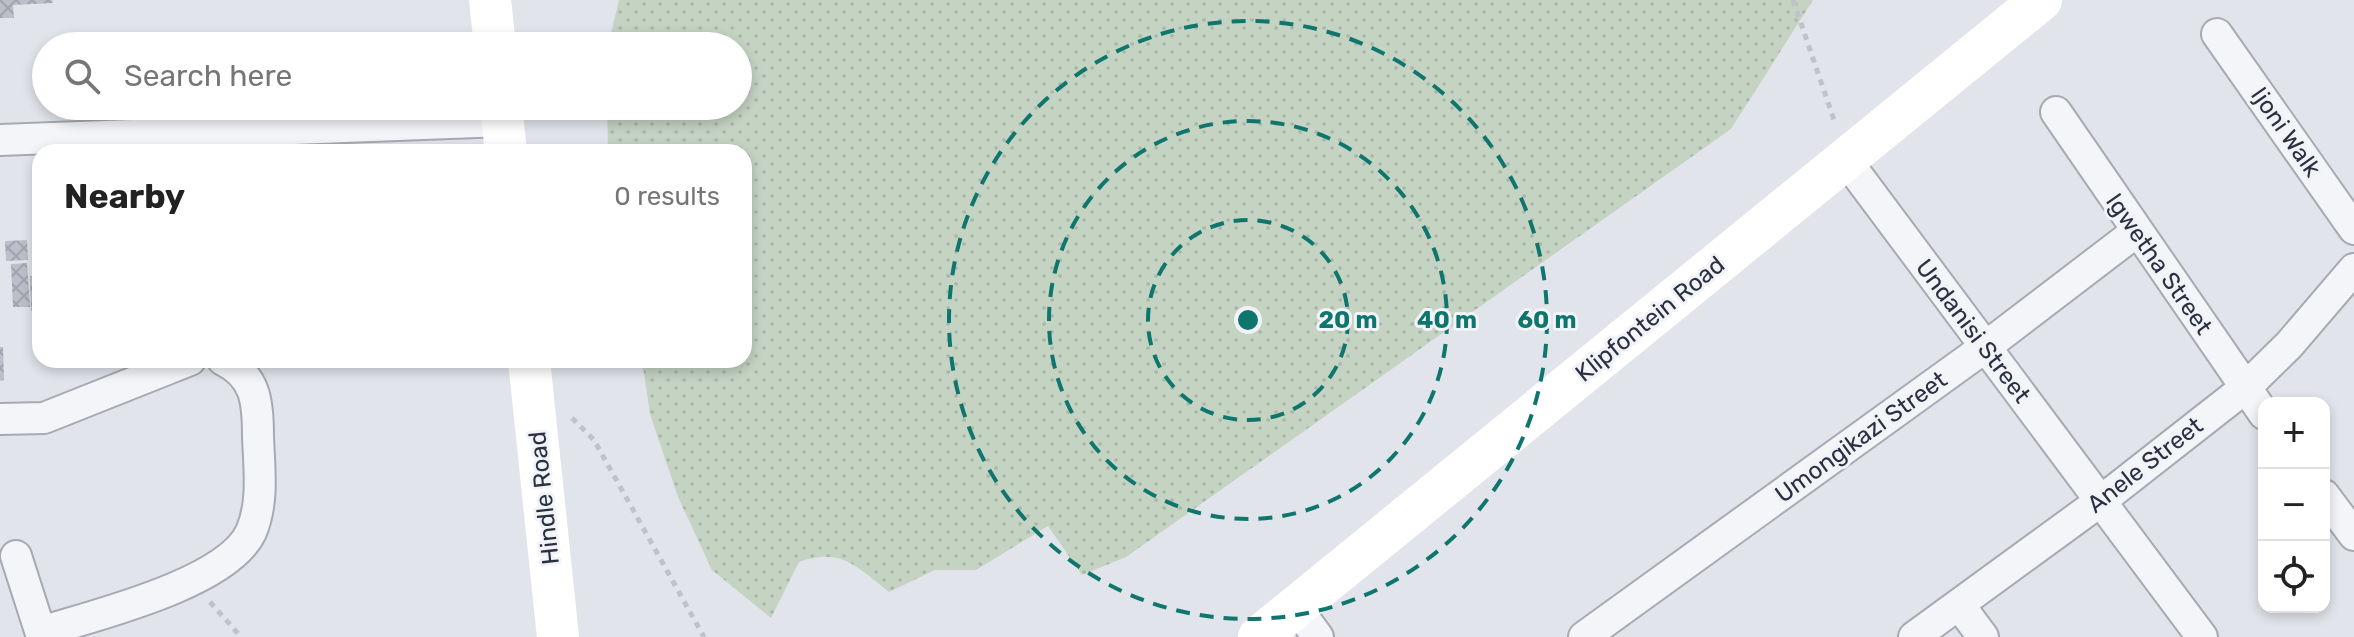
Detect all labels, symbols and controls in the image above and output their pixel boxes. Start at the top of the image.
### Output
search box [32,32,752,120]
icon: search [60,54,104,98]
text: Search here [124,58,292,94]
street label: Ijoni Walk [2245,82,2327,183]
text: Nearby [64,176,185,217]
text: 0 results [614,181,720,212]
street label: Igwetha Street [2100,188,2218,340]
street label: Klipfontein Road [1570,250,1730,388]
street label: Undanisi Street [1910,254,2036,408]
centre of rings [1234,306,1262,334]
text: 20 m [1318,306,1378,334]
text: 40 m [1417,306,1477,334]
text: 60 m [1517,306,1577,334]
street label: Umongikazi Street [1770,365,1952,509]
map controls [2258,397,2330,613]
button: + [2258,397,2330,469]
street label: Anele Street [2082,411,2208,519]
street label: Hindle Road [523,430,565,566]
button: − [2258,469,2330,541]
button: locate [2258,541,2330,613]

